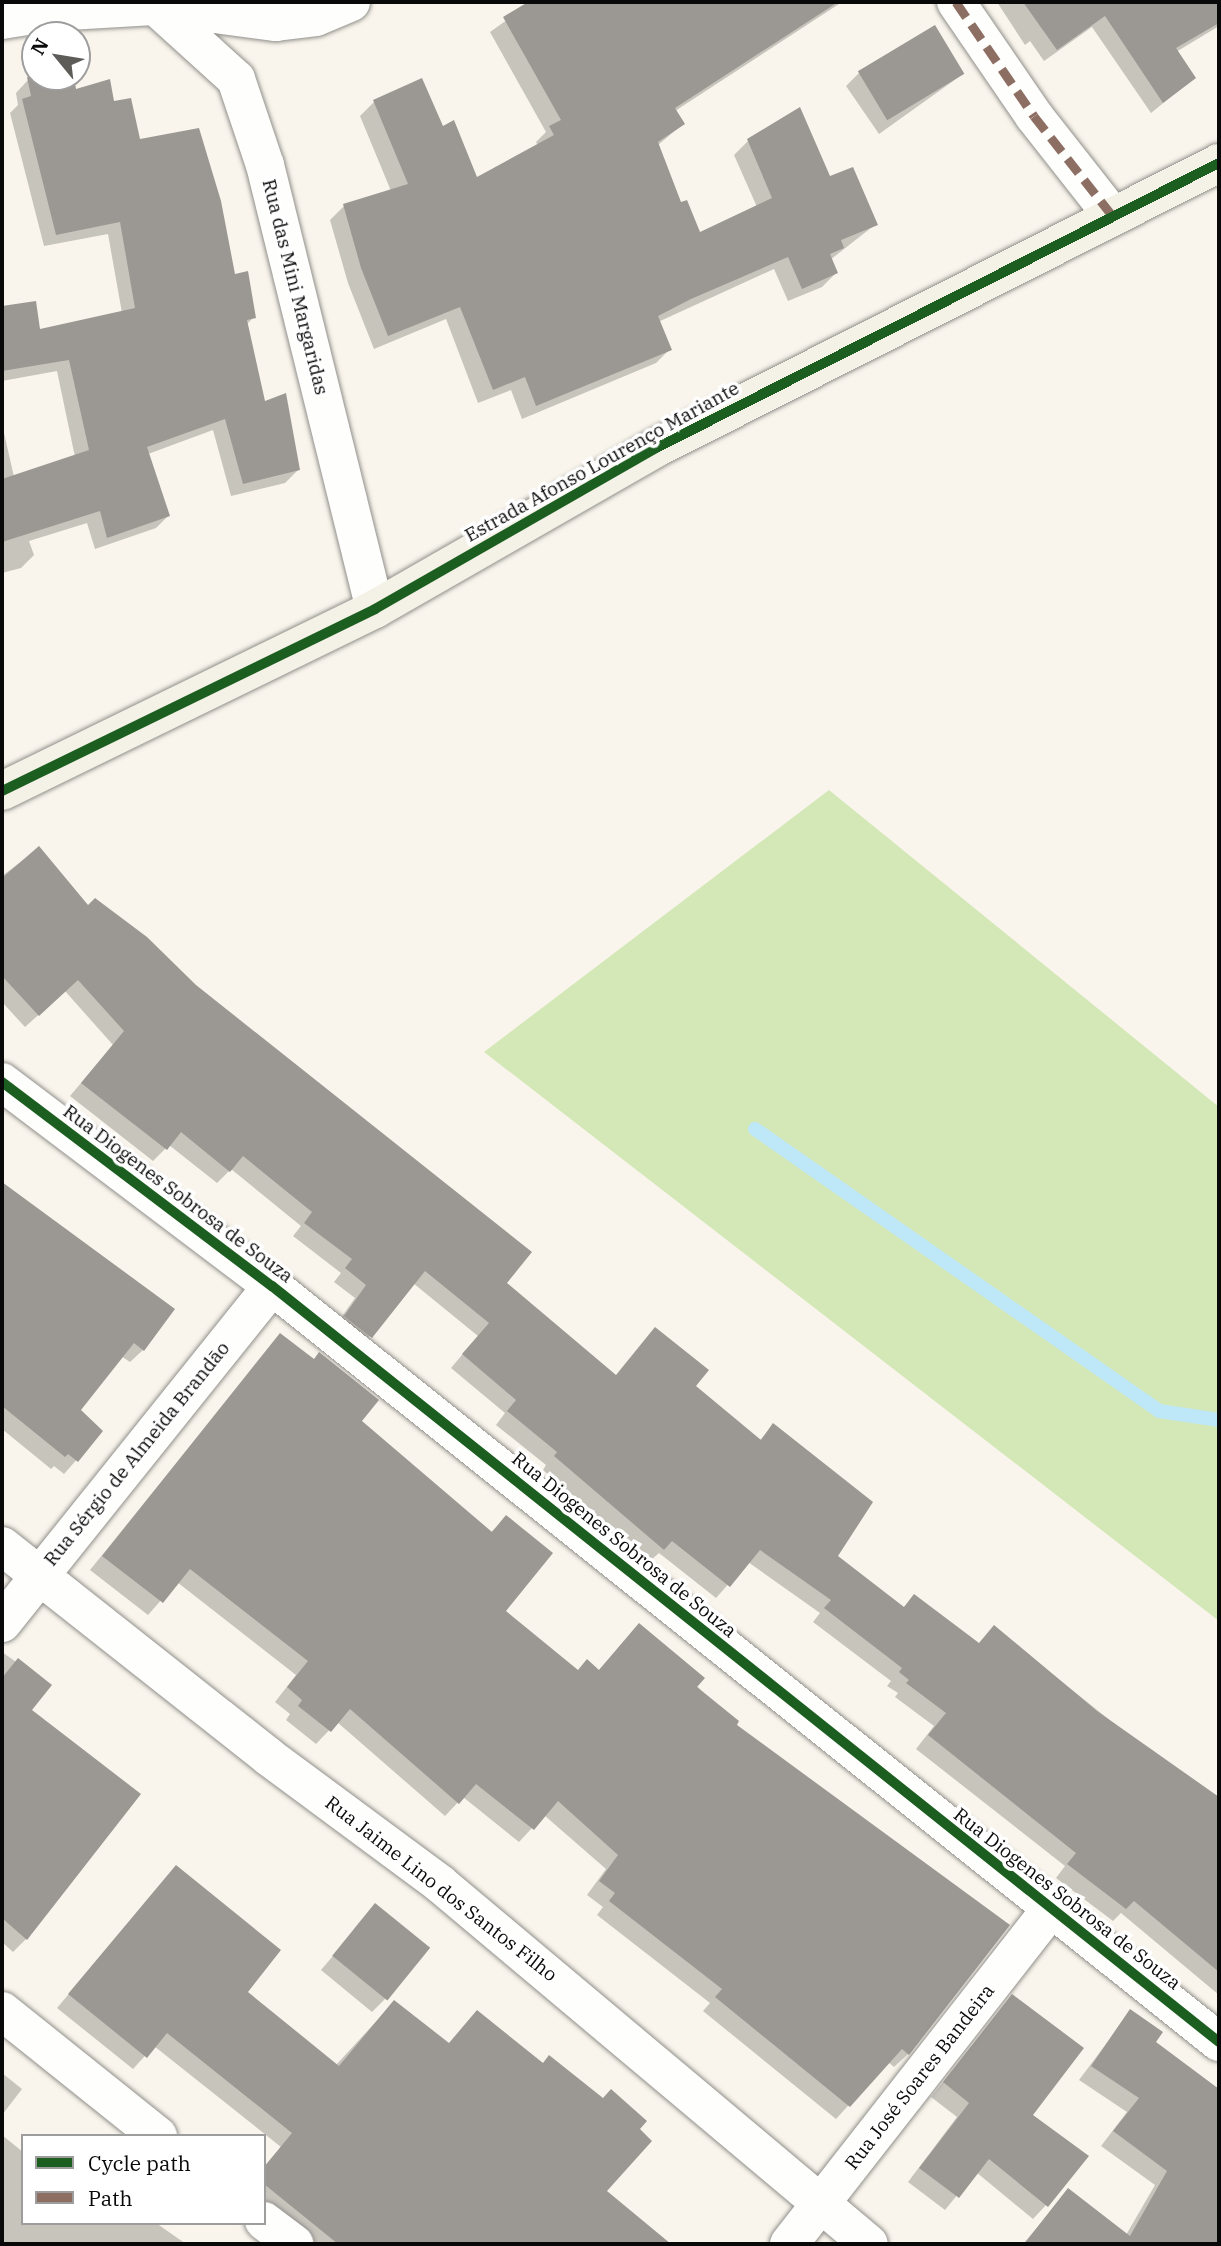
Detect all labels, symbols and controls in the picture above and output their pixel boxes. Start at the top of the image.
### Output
north arrow [21,21,91,91]
text: N [25,34,54,59]
street label: Rua das Mini Margaridas [257,177,333,397]
street label: Estrada Afonso Lourenço Mariante [461,377,743,547]
street label: Rua Diogenes Sobrosa de Souza [59,1100,297,1288]
street label: Rua Sérgio de Almeida Brandão [39,1337,235,1571]
street label: Rua Diogenes Sobrosa de Souza [507,1447,741,1643]
street label: Rua Jaime Lino dos Santos Filho [321,1791,561,1987]
street label: Rua Diogenes Sobrosa de Souza [949,1803,1185,1995]
street label: Rua José Soares Bandeira [841,1980,999,2174]
legend [21,2134,266,2225]
text: Cycle path [88,2149,191,2177]
text: Path [88,2184,133,2212]

